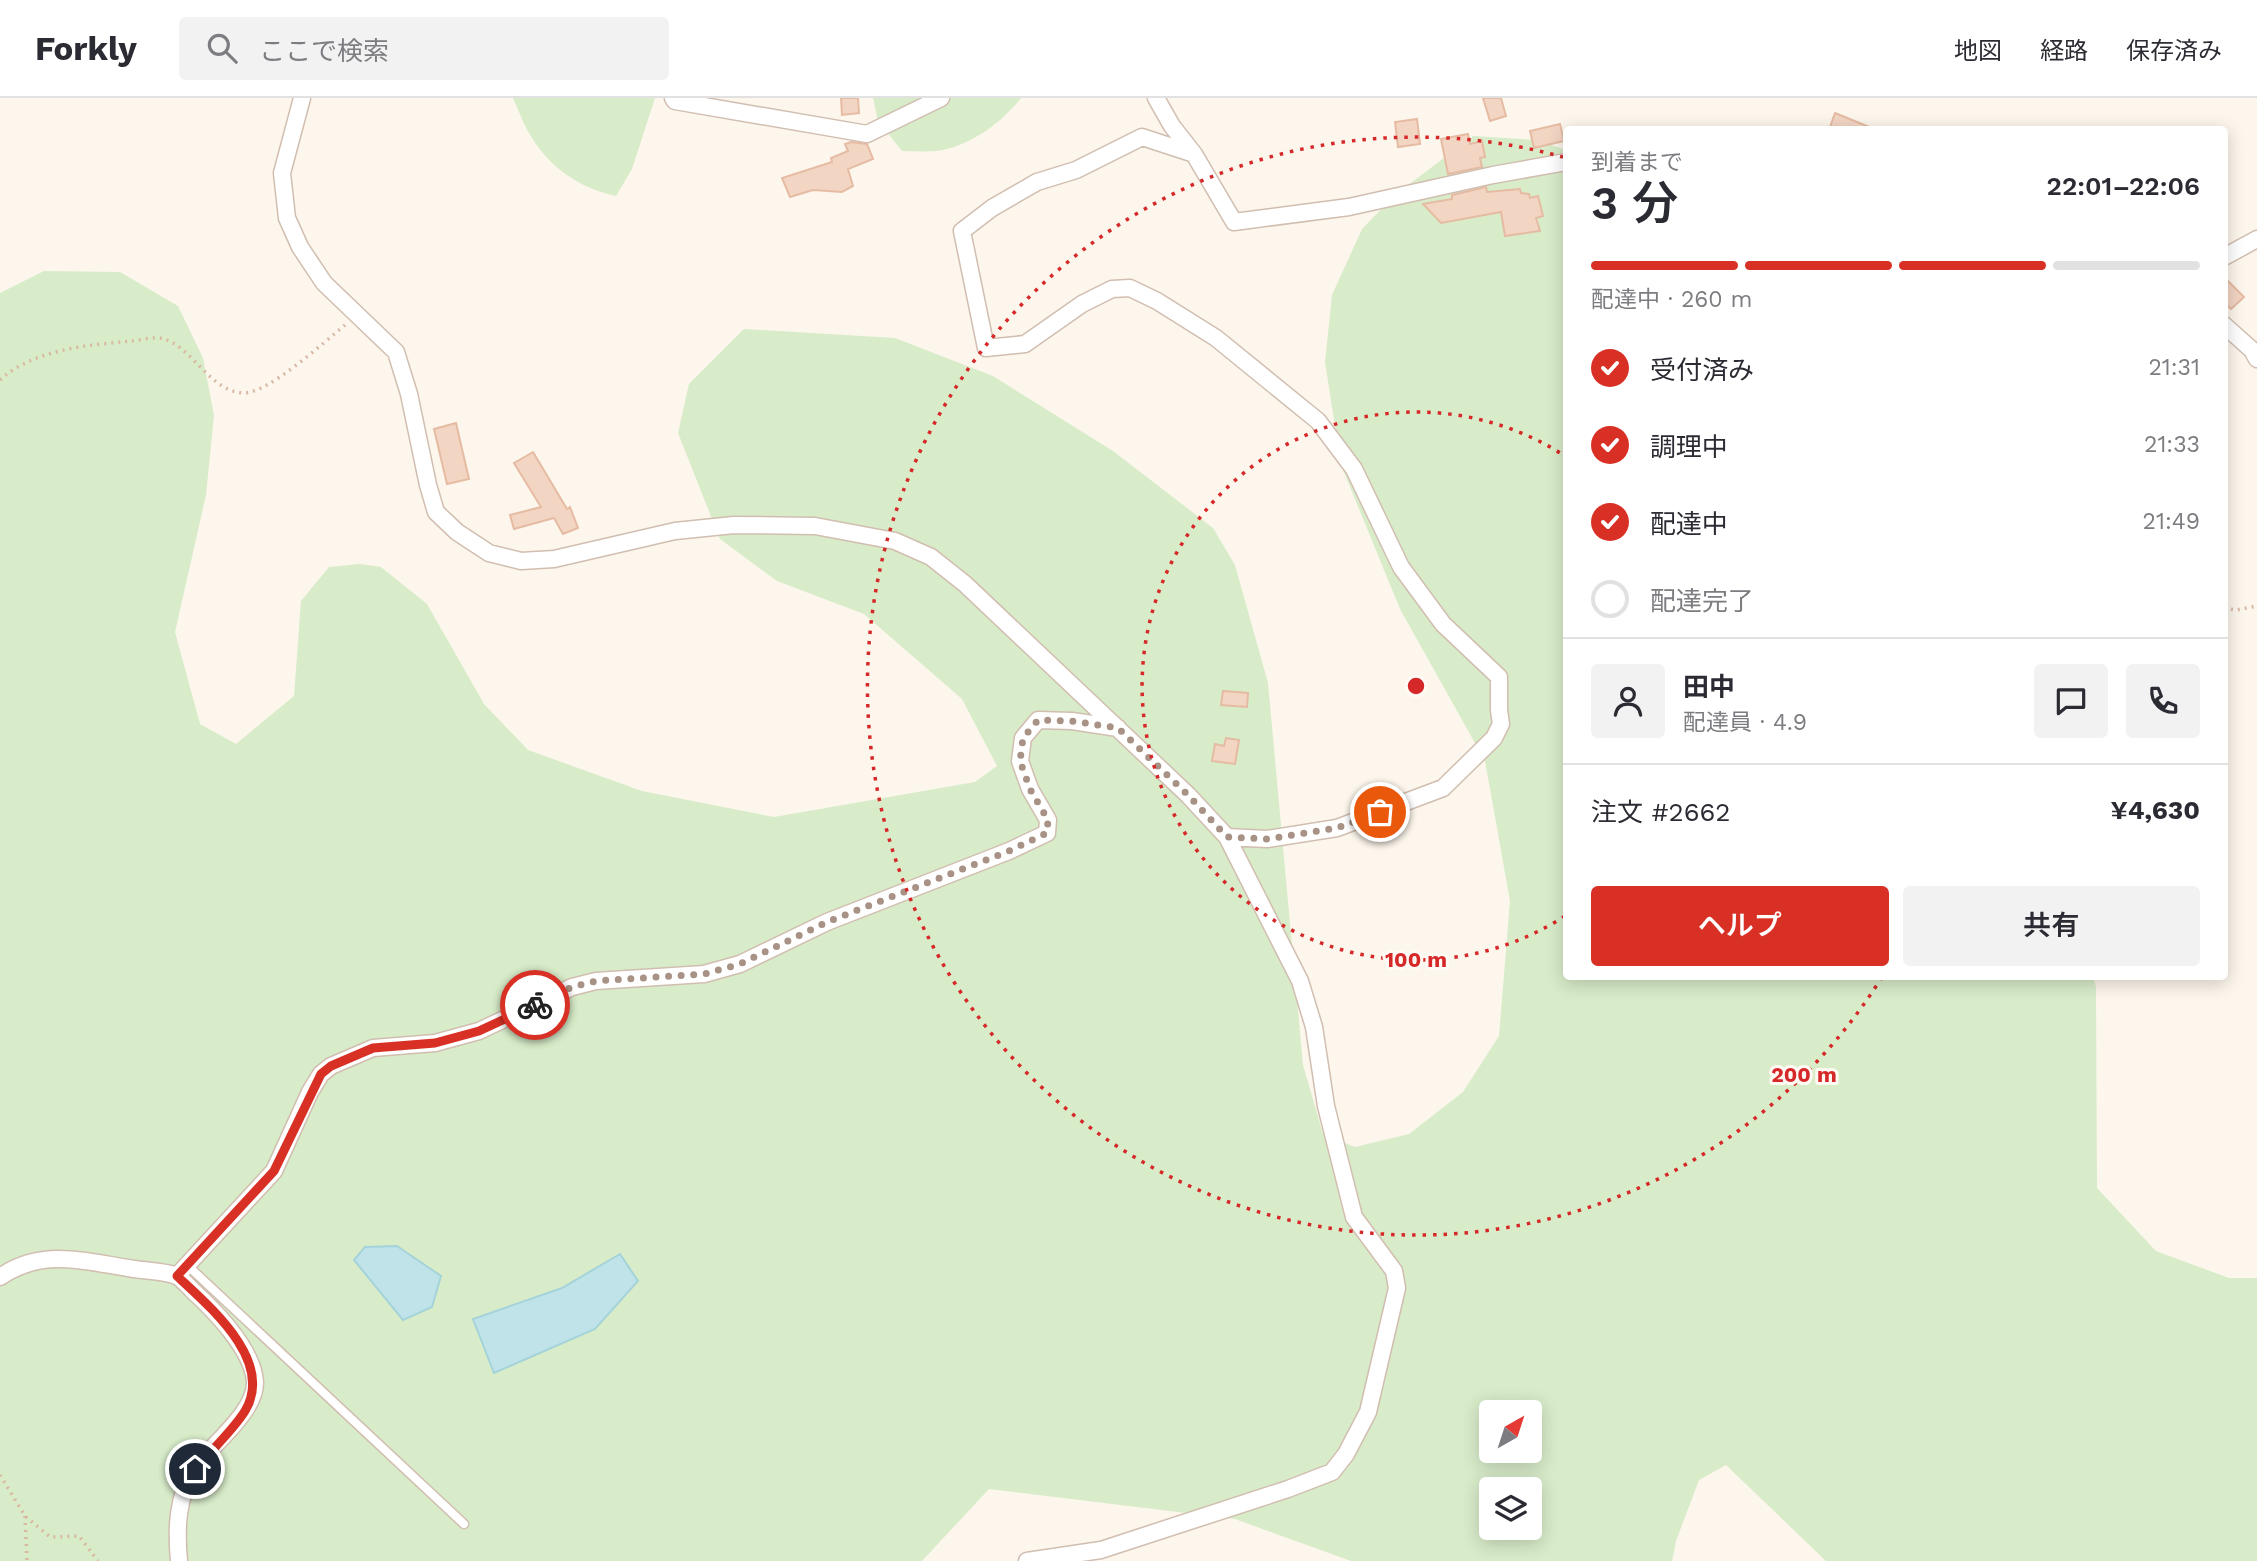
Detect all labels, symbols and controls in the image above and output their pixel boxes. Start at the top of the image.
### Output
search box [179,17,669,80]
text: Forkly [35,29,137,68]
icon: search [203,29,241,67]
text: ここで検索 [259,36,389,66]
text: 地図 [1954,37,2002,65]
text: 経路 [2040,37,2088,65]
text: 保存済み [2126,37,2222,65]
text: 到着まで [1591,149,1683,176]
text: 22:01–22:06 [2047,171,2200,201]
text: 3 分 [1591,176,1678,230]
text: 配達中 · 260 m [1591,286,1752,313]
icon: check [1591,349,1629,387]
text: 21:31 [2148,354,2200,381]
text: 受付済み [1650,355,1754,385]
icon: check [1591,426,1629,464]
text: 21:33 [2144,431,2200,458]
text: 調理中 [1650,432,1728,462]
icon: check [1591,503,1629,541]
text: 21:49 [2143,508,2200,535]
text: 配達中 [1650,509,1728,539]
text: 配達完了 [1650,586,1754,616]
button: person [1591,664,1665,738]
button: chat [2034,664,2108,738]
button: phone [2126,664,2200,738]
text: 田中 [1683,672,1735,702]
centre of rings [1404,674,1428,698]
text: 配達員 · 4.9 [1683,709,1807,736]
pin [1350,782,1410,842]
icon: bag [1361,793,1399,831]
text: ¥4,630 [2110,795,2200,825]
text: 注文 #2662 [1591,797,1730,827]
button: ヘルプ [1591,886,1889,966]
button: 共有 [1903,886,2200,966]
text: 100 m [1385,947,1447,972]
courier [500,970,570,1040]
icon: bike [516,986,554,1024]
text: 200 m [1771,1062,1837,1087]
north arrow [1479,1400,1542,1463]
map controls [1479,1400,1542,1540]
pin [165,1439,225,1499]
icon: home [176,1450,214,1488]
button: layers [1479,1477,1542,1540]

